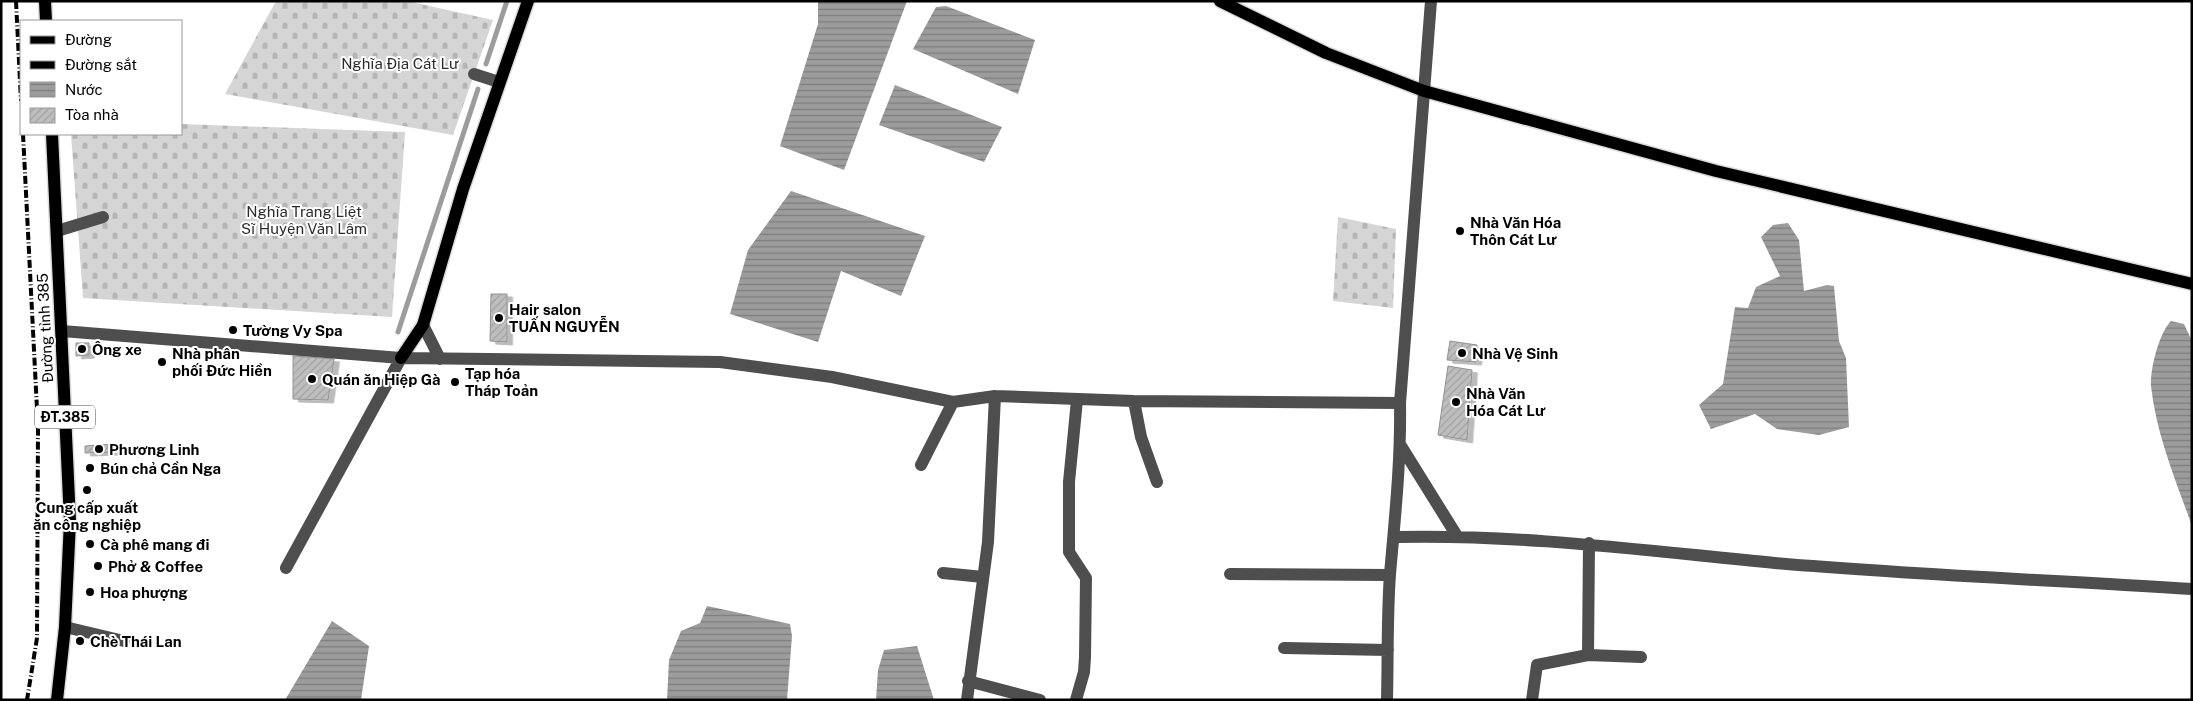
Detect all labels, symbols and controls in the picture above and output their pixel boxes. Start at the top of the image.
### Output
legend [20,20,182,135]
text: Đường [65,31,112,48]
park label: Nghĩa Địa Cát Lư [341,55,459,72]
text: Đường sắt [65,56,137,73]
text: Nước [65,81,103,98]
text: Tòa nhà [65,106,119,123]
park label: Nghĩa Trang Liệt Sĩ Huyện Văn Lâm [241,203,367,237]
place label: Nhà Văn Hóa Thôn Cát Lư [1470,214,1561,248]
marker: Nhà Văn Hóa Thôn Cát Lư [1454,225,1466,237]
street label: Đường tỉnh 385 [34,273,56,383]
place label: Hair salon TUẤN NGUYỄN [509,301,620,335]
marker: Hair salon TUẤN NGUYỄN [493,312,505,324]
place label: Tường Vy Spa [243,322,343,339]
marker: Tường Vy Spa [227,324,239,336]
place label: Ông xe [92,341,142,358]
marker: Ông xe [76,343,88,355]
place label: Nhà phân phối Đức Hiền [172,345,272,379]
place label: Nhà Vệ Sinh [1472,345,1558,362]
marker: Nhà Vệ Sinh [1456,347,1468,359]
marker: Nhà phân phối Đức Hiền [156,356,168,368]
place label: Tạp hóa Tháp Toản [465,365,538,399]
place label: Quán ăn Hiệp Gà [322,371,441,388]
marker: Quán ăn Hiệp Gà [306,373,318,385]
marker: Tạp hóa Tháp Toản [449,376,461,388]
place label: Nhà Văn Hóa Cát Lư [1466,385,1546,419]
marker: Nhà Văn Hóa Cát Lư [1450,396,1462,408]
road number: ĐT.385 [35,406,95,428]
place label: Phương Linh [109,441,200,458]
marker: Phương Linh [93,443,105,455]
place label: Bún chả Cần Nga [100,460,221,477]
marker: Bún chả Cần Nga [84,462,96,474]
marker: Cung cấp xuất ăn công nghiệp [81,484,93,496]
place label: Cung cấp xuất ăn công nghiệp [33,499,141,533]
place label: Cà phê mang đi [100,536,210,553]
marker: Cà phê mang đi [84,538,96,550]
place label: Phở & Coffee [108,558,203,575]
marker: Phở & Coffee [92,560,104,572]
place label: Hoa phượng [100,584,188,601]
marker: Hoa phượng [84,586,96,598]
place label: Chè Thái Lan [90,633,182,650]
marker: Chè Thái Lan [74,635,86,647]

